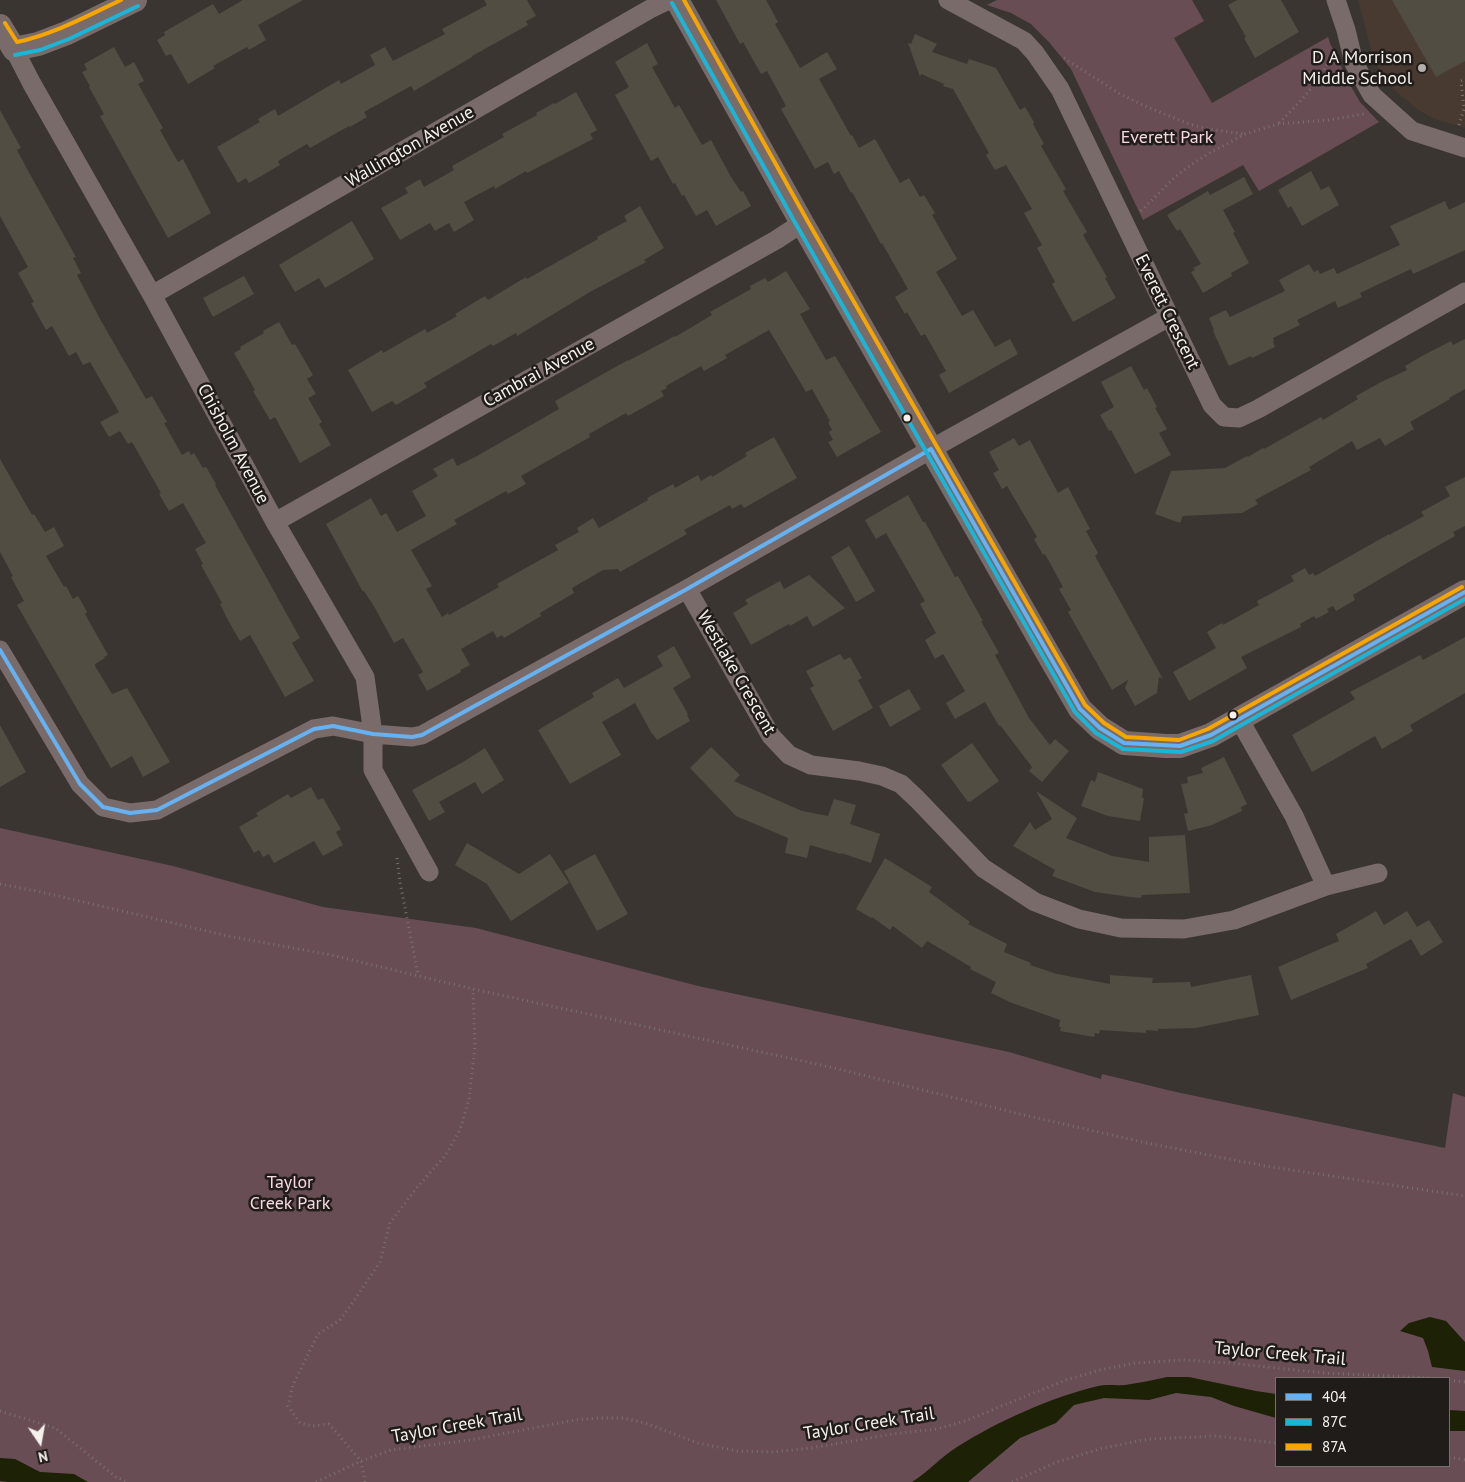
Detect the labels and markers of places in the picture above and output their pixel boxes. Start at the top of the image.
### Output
place label: D A Morrison Middle School [1302,47,1412,90]
marker: D A Morrison Middle School [1416,62,1428,74]
unlabelled marker [902,413,912,423]
unlabelled marker [1228,710,1238,720]

